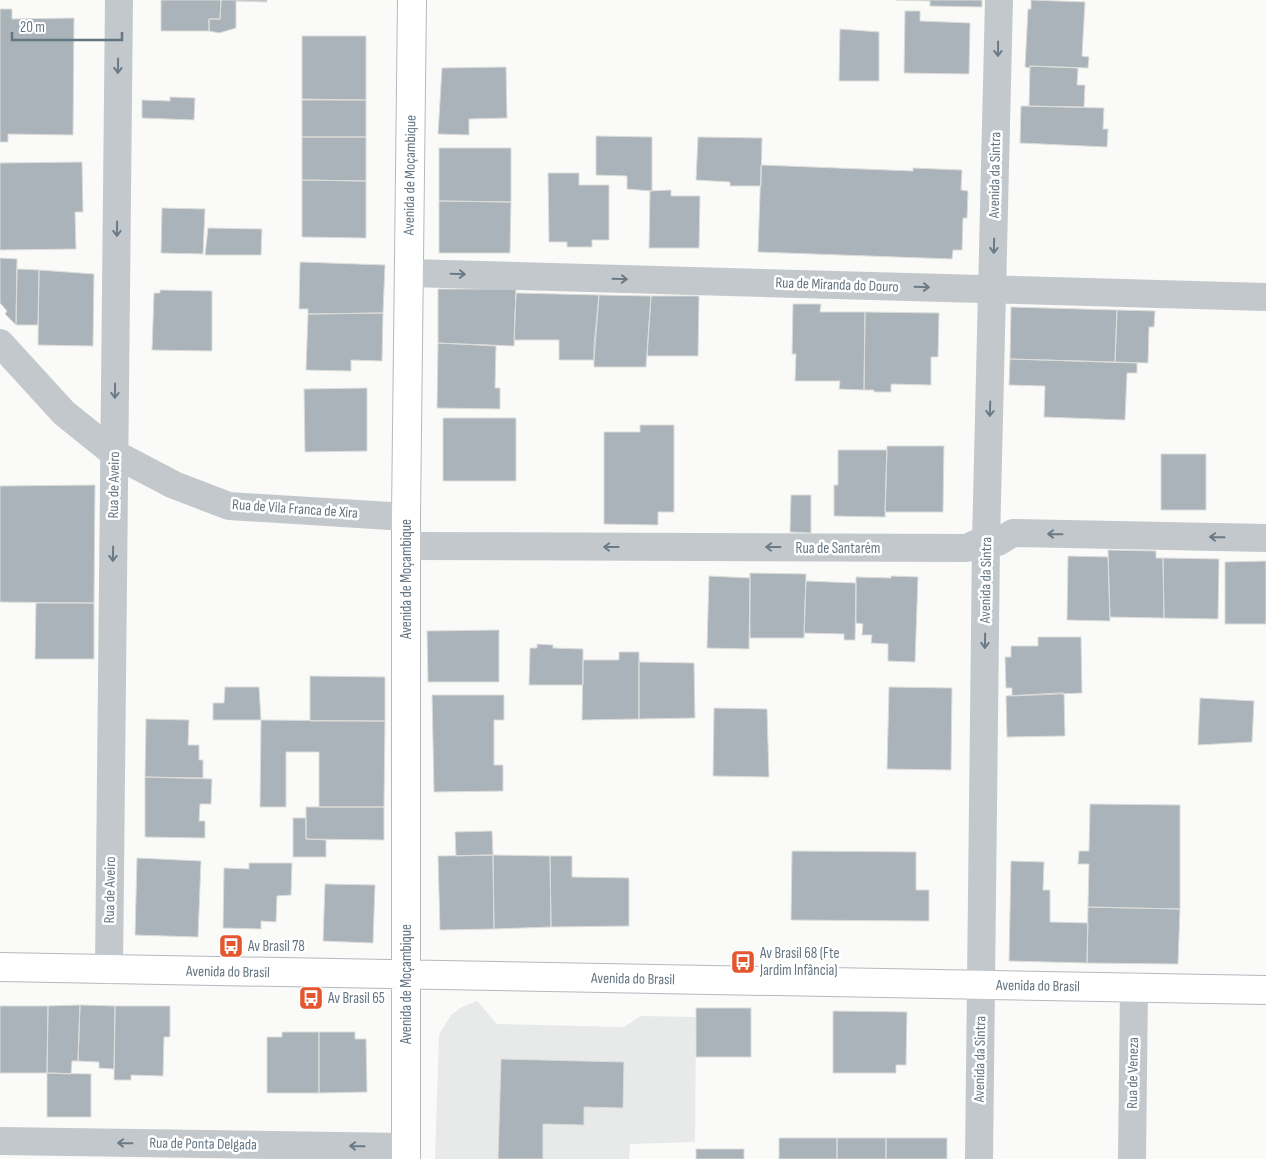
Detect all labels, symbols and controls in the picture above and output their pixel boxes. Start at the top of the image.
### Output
scale bar [12,10,122,42]
text: 20 m [20,18,45,37]
one-way arrow [993,40,1003,56]
one-way arrow [113,58,123,74]
street label: Avenida de Moçambique [399,115,421,236]
street label: Avenida da Sintra [985,132,1005,219]
one-way arrow [112,220,122,236]
one-way arrow [989,238,999,254]
one-way arrow [449,269,465,279]
street label: Rua de Miranda do Douro [775,273,899,297]
one-way arrow [612,274,628,283]
one-way arrow [914,282,930,292]
one-way arrow [110,382,120,399]
one-way arrow [985,400,994,416]
street label: Rua de Aveiro [104,451,124,519]
street label: Rua de Vila Franca de Xira [231,495,359,523]
street label: Avenida de Moçambique [397,519,416,640]
one-way arrow [1047,529,1064,539]
one-way arrow [1210,533,1226,542]
street label: Avenida da Sintra [976,537,996,624]
street label: Rua de Santarém [796,539,880,558]
one-way arrow [603,542,620,552]
one-way arrow [766,542,782,552]
one-way arrow [109,545,118,561]
one-way arrow [980,632,990,649]
street label: Rua de Aveiro [100,856,120,924]
street label: Avenida de Moçambique [397,924,416,1045]
bus stop icon: Av Brasil 78 [218,933,244,959]
place label: Av Brasil 78 [247,937,305,956]
place label: Av Brasil 68 (Fte Jardim Infância) [759,944,839,980]
bus stop icon: Av Brasil 68 (Fte Jardim Infância) [730,949,756,975]
street label: Avenida do Brasil [185,962,270,982]
street label: Avenida do Brasil [590,969,675,989]
street label: Avenida do Brasil [995,976,1080,996]
bus stop icon: Av Brasil 65 [298,985,324,1011]
place label: Av Brasil 65 [327,989,385,1008]
street label: Avenida da Sintra [970,1016,990,1103]
street label: Rua de Veneza [1123,1037,1143,1109]
street label: Rua de Ponta Delgada [149,1134,257,1154]
one-way arrow [117,1138,134,1148]
one-way arrow [349,1141,366,1151]

